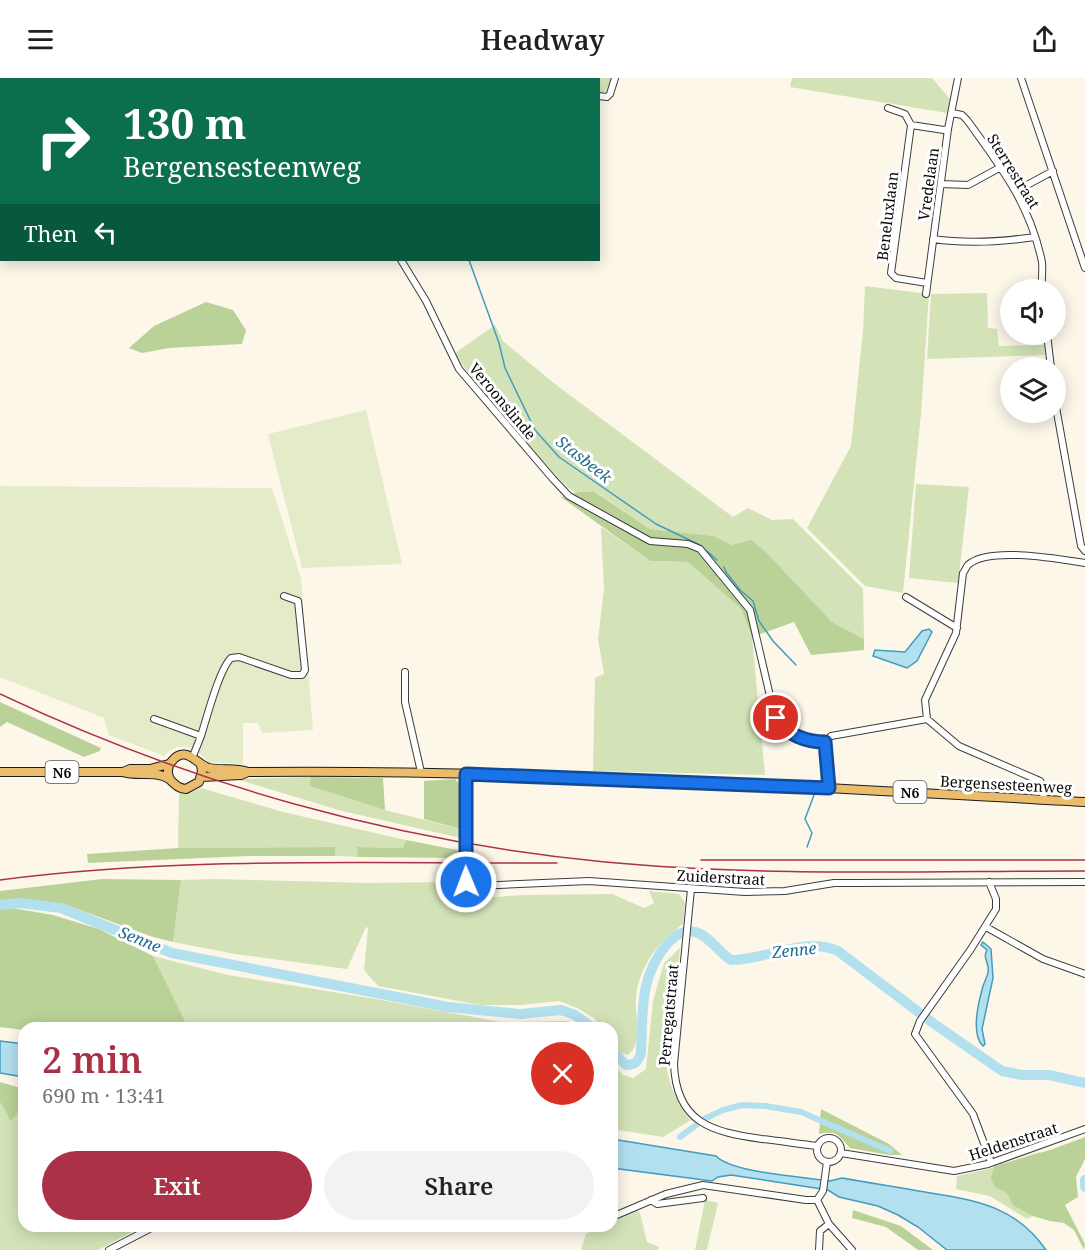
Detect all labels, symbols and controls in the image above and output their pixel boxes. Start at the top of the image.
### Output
text: Headway [481,21,604,58]
icon: menu [24,23,57,56]
icon: share [1028,23,1061,56]
text: 130 m [123,94,247,151]
icon: right [24,102,102,180]
street label: Sterrestraat [983,130,1045,212]
street label: Vredelaan [913,146,943,222]
text: Bergensesteenweg [123,148,361,185]
street label: Beneluxlaan [872,170,902,262]
icon: left [89,216,122,249]
text: Then [24,218,77,248]
map controls [1000,279,1066,423]
button: sound [1000,279,1066,345]
button: layers [1000,357,1066,423]
street label: Veroonslinde [465,358,541,444]
water label: Stasbeek [552,430,617,488]
pin [750,692,801,743]
icon: arrive [759,701,792,734]
road number: N6 [46,761,78,783]
street label: Bergensesteenweg [939,771,1073,797]
road number: N6 [894,781,926,803]
position arrow [434,850,498,914]
street label: Zuiderstraat [676,865,766,889]
water label: Senne [116,921,164,957]
water label: Zenne [770,937,817,963]
street label: Perregatstraat [654,963,682,1067]
text: 2 min [42,1035,143,1084]
button: close [531,1042,594,1105]
text: 690 m · 13:41 [42,1082,165,1109]
street label: Heldenstraat [966,1117,1060,1165]
button: Exit [42,1151,312,1220]
button: Share [324,1151,594,1220]

